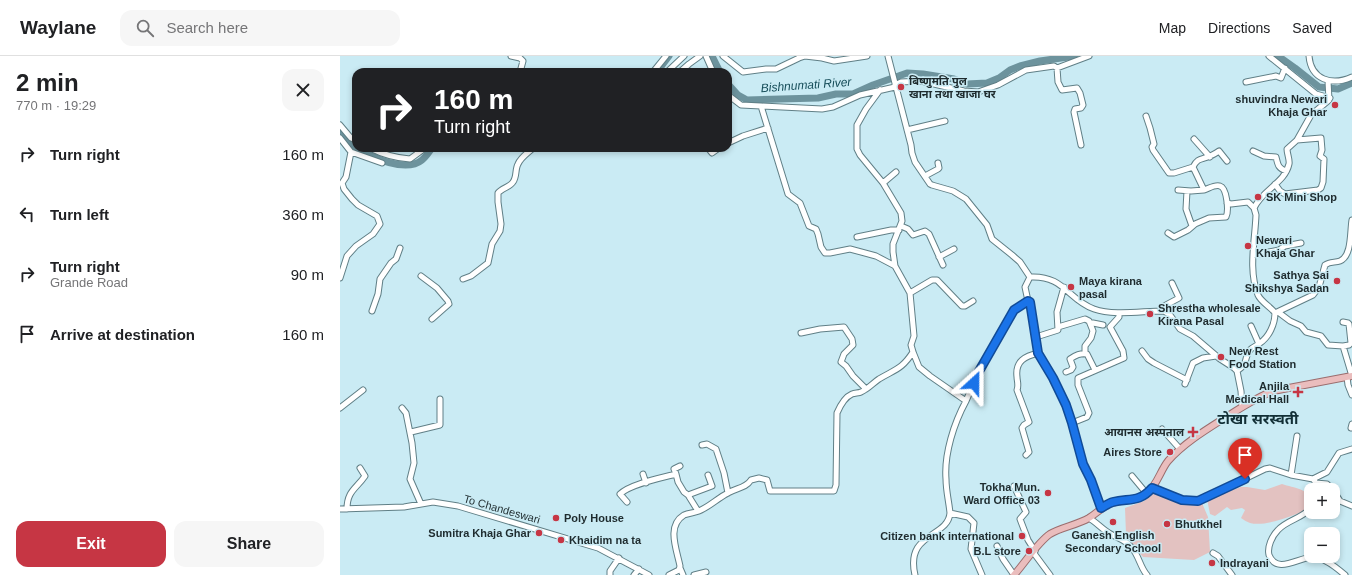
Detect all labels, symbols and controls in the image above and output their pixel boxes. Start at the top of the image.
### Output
search box [120,10,400,46]
text: Waylane [20,17,96,38]
icon: search [134,17,156,39]
text: Search here [166,19,248,36]
text: Map [1159,20,1186,36]
text: Directions [1208,20,1270,36]
text: Saved [1292,20,1332,36]
text: 2 min [16,69,79,96]
button: close [282,69,324,111]
water label: Bishnumati River [760,75,853,95]
place label: बिष्णुमति पुल खाना तथा खाजा घर [909,75,997,100]
marker: बिष्णुमति पुल खाना तथा खाजा घर [896,82,906,92]
icon: right [368,84,420,136]
text: 160 m [434,84,513,115]
place label: shuvindra Newari Khaja Ghar [1235,93,1328,118]
text: 770 m · 19:29 [16,98,96,113]
marker: shuvindra Newari Khaja Ghar [1330,100,1340,110]
text: Turn right [434,117,510,137]
icon: right [16,143,38,165]
text: Turn right [50,146,120,163]
text: 160 m [282,146,324,163]
place label: SK Mini Shop [1266,191,1337,203]
marker: SK Mini Shop [1253,192,1263,202]
icon: left [16,203,38,225]
text: Turn left [50,206,109,223]
text: 360 m [282,206,324,223]
place label: Newari Khaja Ghar [1256,234,1315,259]
marker: Newari Khaja Ghar [1243,241,1253,251]
text: Turn right [50,258,120,275]
icon: right [16,263,38,285]
text: 90 m [291,266,324,283]
place label: Sathya Sai Shikshya Sadan [1245,269,1329,294]
text: Grande Road [50,275,128,290]
place label: Maya kirana pasal [1079,275,1143,300]
marker: Sathya Sai Shikshya Sadan [1332,276,1342,286]
marker: Maya kirana pasal [1066,282,1076,292]
place label: Shrestha wholesale Kirana Pasal [1158,302,1261,327]
marker: Shrestha wholesale Kirana Pasal [1145,309,1155,319]
icon: arrive [16,323,38,345]
text: Arrive at destination [50,326,195,343]
text: 160 m [282,326,324,343]
place label: New Rest Food Station [1229,345,1296,370]
marker: New Rest Food Station [1216,352,1226,362]
position arrow [953,362,995,404]
place label: Anjila Medical Hall [1225,380,1290,405]
marker: Anjila Medical Hall [1292,386,1304,398]
district label: टोखा सरस्वती [1218,410,1299,427]
place label: आयानस अस्पताल [1104,426,1185,438]
marker: आयानस अस्पताल [1187,426,1199,438]
pin [1228,438,1262,479]
icon: arrive [1234,444,1256,466]
place label: Aires Store [1103,446,1162,458]
marker: Aires Store [1165,447,1175,457]
place label: Tokha Mun. Ward Office 03 [963,481,1040,506]
map controls [1304,483,1340,563]
button: + [1304,483,1340,519]
marker: Tokha Mun. Ward Office 03 [1043,488,1053,498]
street label: To Chandeswari [462,492,542,526]
place label: Poly House [564,512,624,524]
marker: Poly House [551,513,561,523]
marker: Ganesh English Secondary School [1108,517,1118,527]
place label: Bhutkhel [1175,518,1222,530]
marker: Bhutkhel [1162,519,1172,529]
button: Exit [16,521,166,567]
button: Share [174,521,324,567]
place label: Sumitra Khaja Ghar [428,527,532,539]
button: − [1304,527,1340,563]
marker: Sumitra Khaja Ghar [534,528,544,538]
place label: Ganesh English Secondary School [1065,529,1161,554]
place label: Citizen bank international [880,530,1014,542]
marker: Citizen bank international [1017,531,1027,541]
place label: Khaidim na ta [569,534,642,546]
marker: Khaidim na ta [556,535,566,545]
place label: B.L store [974,545,1021,557]
marker: B.L store [1024,546,1034,556]
place label: Indrayani [1220,557,1269,569]
marker: Indrayani [1207,558,1217,568]

